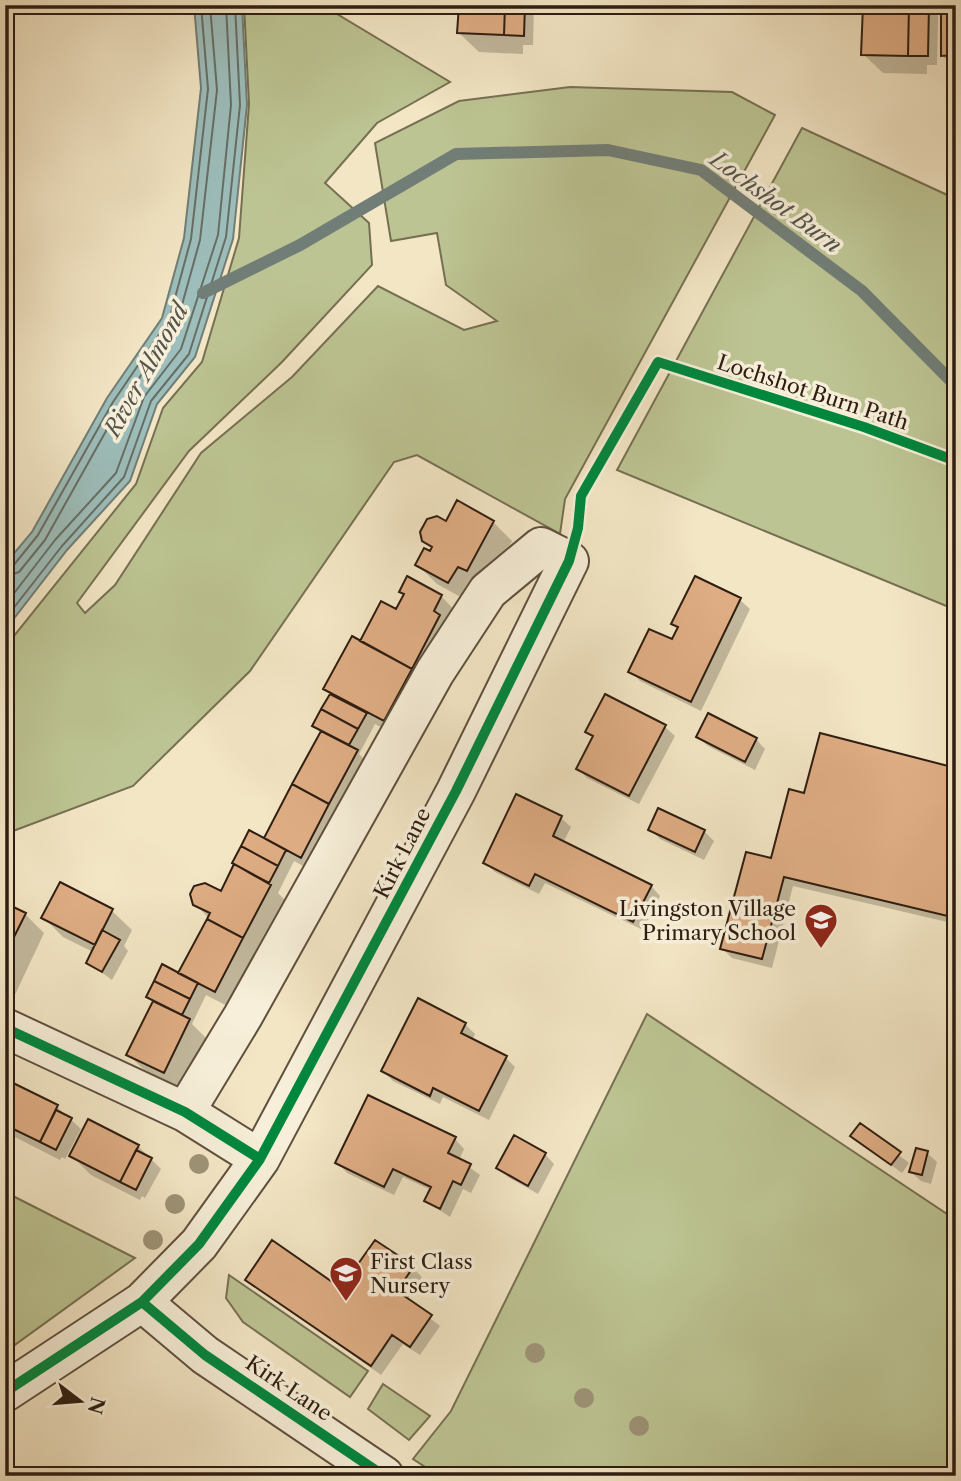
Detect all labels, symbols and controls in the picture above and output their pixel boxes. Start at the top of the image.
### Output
water label: Lochshot Burn [703,144,847,259]
water label: River Almond [97,296,195,443]
street label: Lochshot Burn Path [714,349,912,435]
street label: Kirk Lane [368,803,436,903]
place label: Livingston Village Primary School [619,896,796,945]
school or university icon: Livingston Village Primary School [802,901,840,950]
place label: First Class Nursery [370,1249,473,1298]
school or university icon: First Class Nursery [327,1254,365,1303]
street label: Kirk Lane [241,1350,337,1426]
north arrow [46,1366,116,1436]
text: N [83,1394,109,1417]

